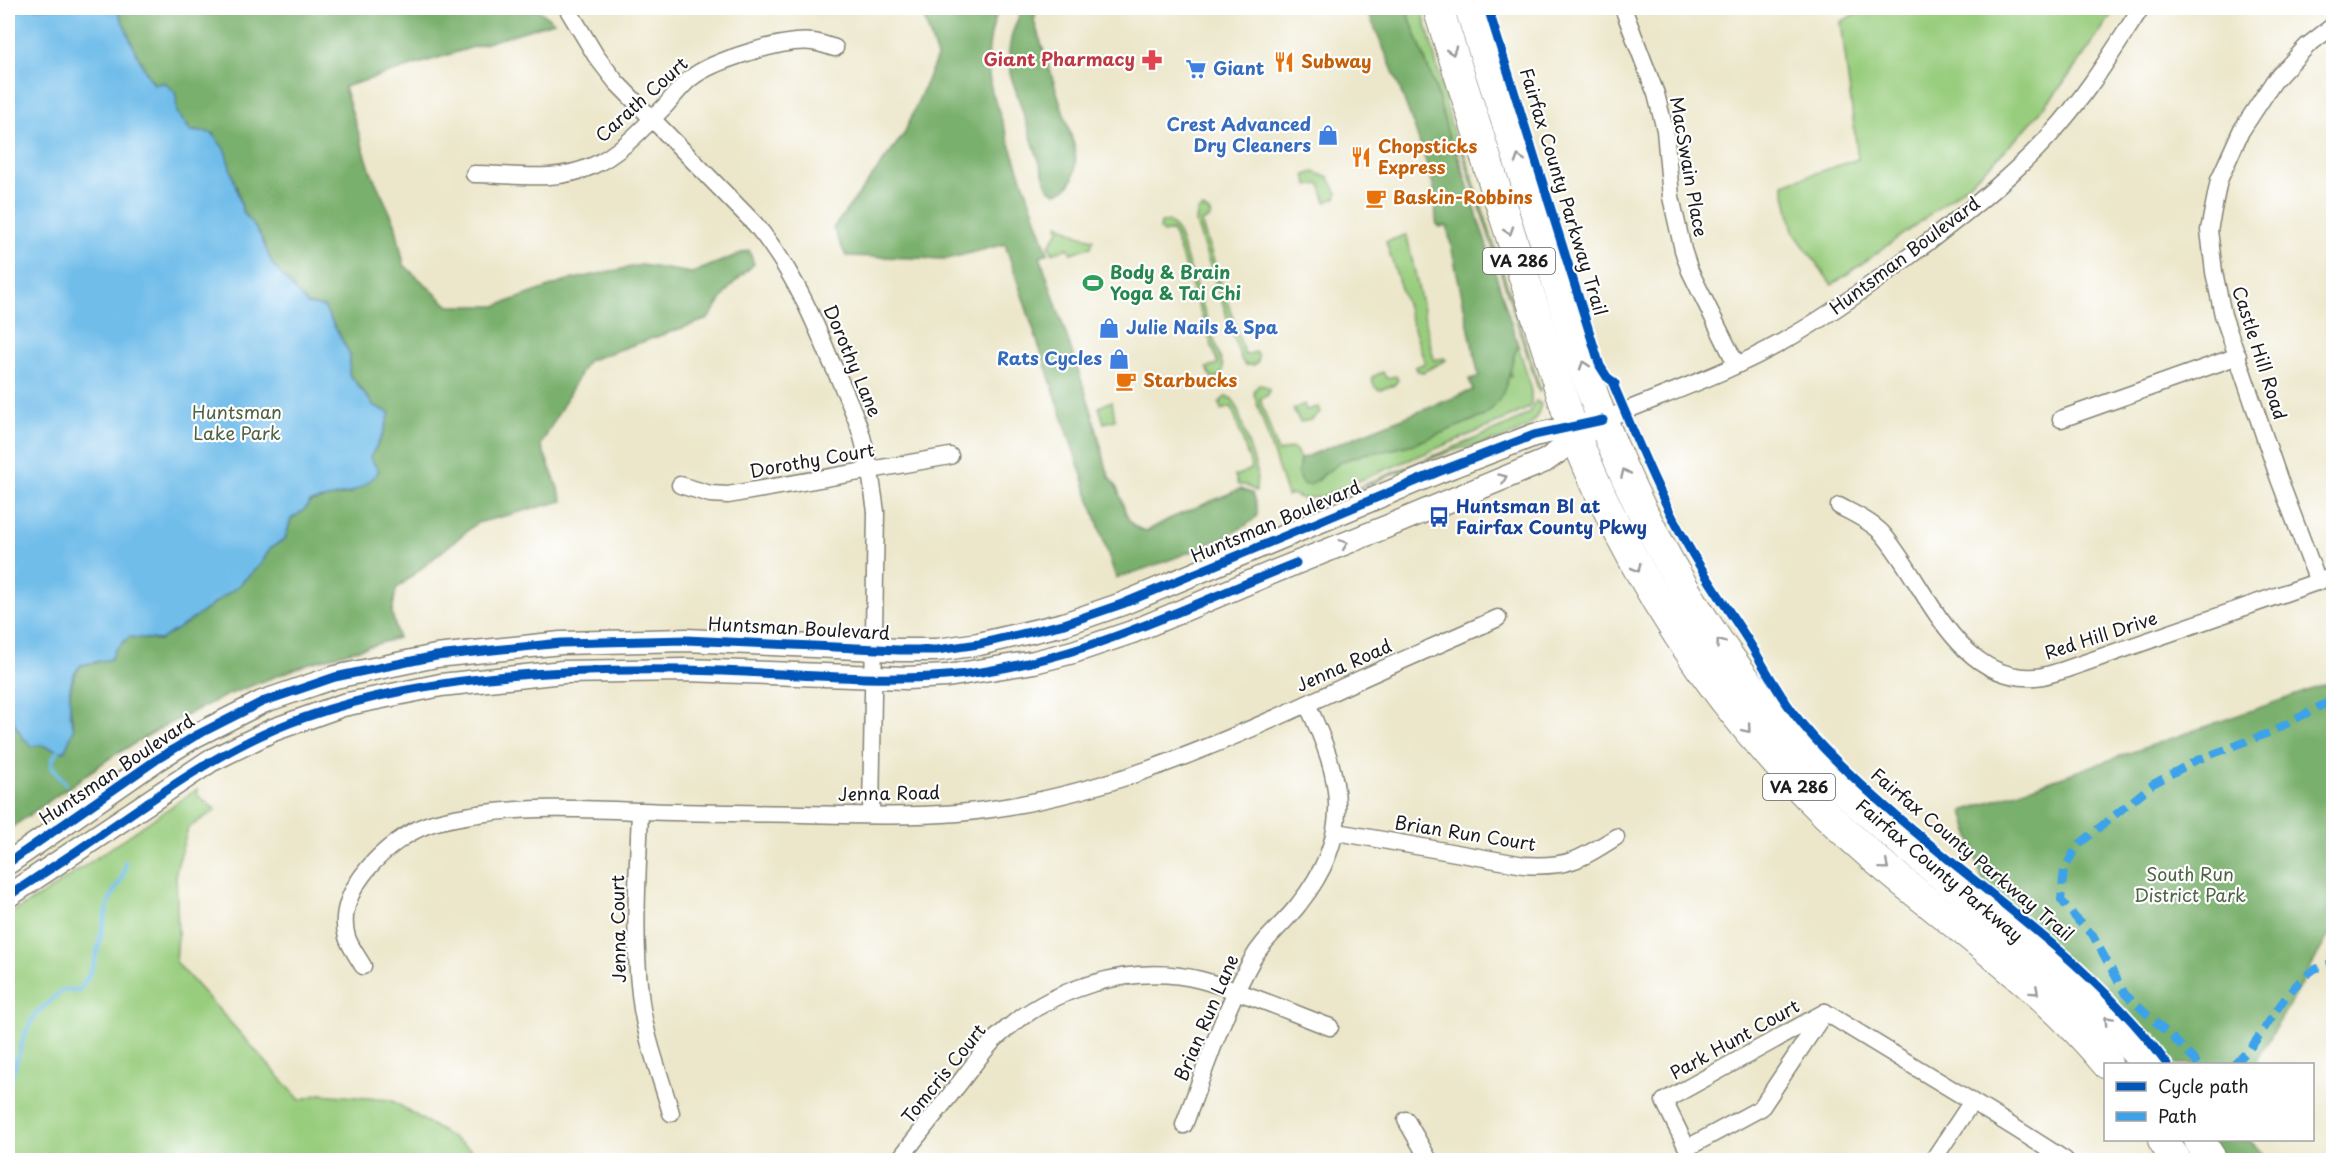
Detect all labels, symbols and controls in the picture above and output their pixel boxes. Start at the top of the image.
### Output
place label: Giant Pharmacy [983,45,1135,72]
one-way arrow [1445,45,1457,56]
place label: Subway [1301,47,1371,74]
pharmacy icon: Giant Pharmacy [1140,48,1164,72]
street label: Carath Court [589,50,693,148]
restaurant icon: Subway [1272,50,1296,74]
place label: Giant [1213,54,1265,81]
supermarket icon: Giant [1184,57,1208,81]
street label: Fairfax County Parkway Trail [1514,64,1615,319]
street label: MacSwain Place [1664,94,1715,239]
place label: Crest Advanced Dry Cleaners [1167,110,1311,158]
shop icon: Crest Advanced Dry Cleaners [1316,123,1340,147]
place label: Chopsticks Express [1378,132,1477,180]
restaurant icon: Chopsticks Express [1349,145,1373,169]
one-way arrow [1513,154,1526,165]
place label: Baskin-Robbins [1393,183,1533,210]
cafe icon: Baskin-Robbins [1364,186,1388,210]
street label: Huntsman Boulevard [1823,189,1985,320]
one-way arrow [1502,225,1515,236]
road number: VA 286 [1483,248,1555,274]
place label: Body & Brain Yoga & Tai Chi [1110,258,1241,306]
sports icon: Body & Brain Yoga & Tai Chi [1081,271,1105,295]
street label: Castle Hill Road [2226,282,2295,423]
street label: Dorothy Lane [818,300,889,421]
place label: Julie Nails & Spa [1126,313,1279,340]
shop icon: Julie Nails & Spa [1097,316,1121,340]
place label: Rats Cycles [997,344,1102,371]
shop icon: Rats Cycles [1107,347,1131,371]
one-way arrow [1579,360,1591,371]
place label: Starbucks [1143,366,1238,393]
cafe icon: Starbucks [1114,369,1138,393]
park label: Huntsman Lake Park [192,398,282,446]
street label: Dorothy Court [747,435,876,484]
one-way arrow [1620,469,1632,480]
street label: Huntsman Boulevard [1186,473,1364,569]
one-way arrow [1497,473,1508,485]
place label: Huntsman Bl at Fairfax County Pkwy [1456,492,1647,540]
bus stop icon: Huntsman Bl at Fairfax County Pkwy [1427,505,1451,529]
one-way arrow [1337,539,1348,551]
one-way arrow [1630,562,1641,572]
street label: Red Hill Drive [2041,604,2160,665]
street label: Huntsman Boulevard [707,609,891,646]
street label: Jenna Road [1291,632,1396,698]
one-way arrow [1716,639,1727,650]
street label: Huntsman Boulevard [33,707,199,831]
one-way arrow [1739,722,1750,733]
street label: Fairfax County Parkway Trail [1866,764,2078,946]
road number: VA 286 [1763,774,1835,800]
street label: Jenna Road [838,778,940,807]
street label: Fairfax County Parkway [1851,794,2027,948]
street label: Brian Run Court [1393,808,1538,857]
one-way arrow [1878,859,1889,870]
park label: South Run District Park [2134,860,2246,908]
street label: Jenna Court [603,875,632,983]
street label: Brian Run Lane [1167,950,1244,1085]
one-way arrow [2028,984,2039,995]
street label: Park Hunt Court [1665,992,1804,1085]
one-way arrow [2104,1016,2115,1027]
street label: Tomcris Court [894,1017,992,1129]
legend [2104,1063,2314,1141]
text: Cycle path [2158,1072,2249,1099]
text: Path [2158,1102,2197,1129]

